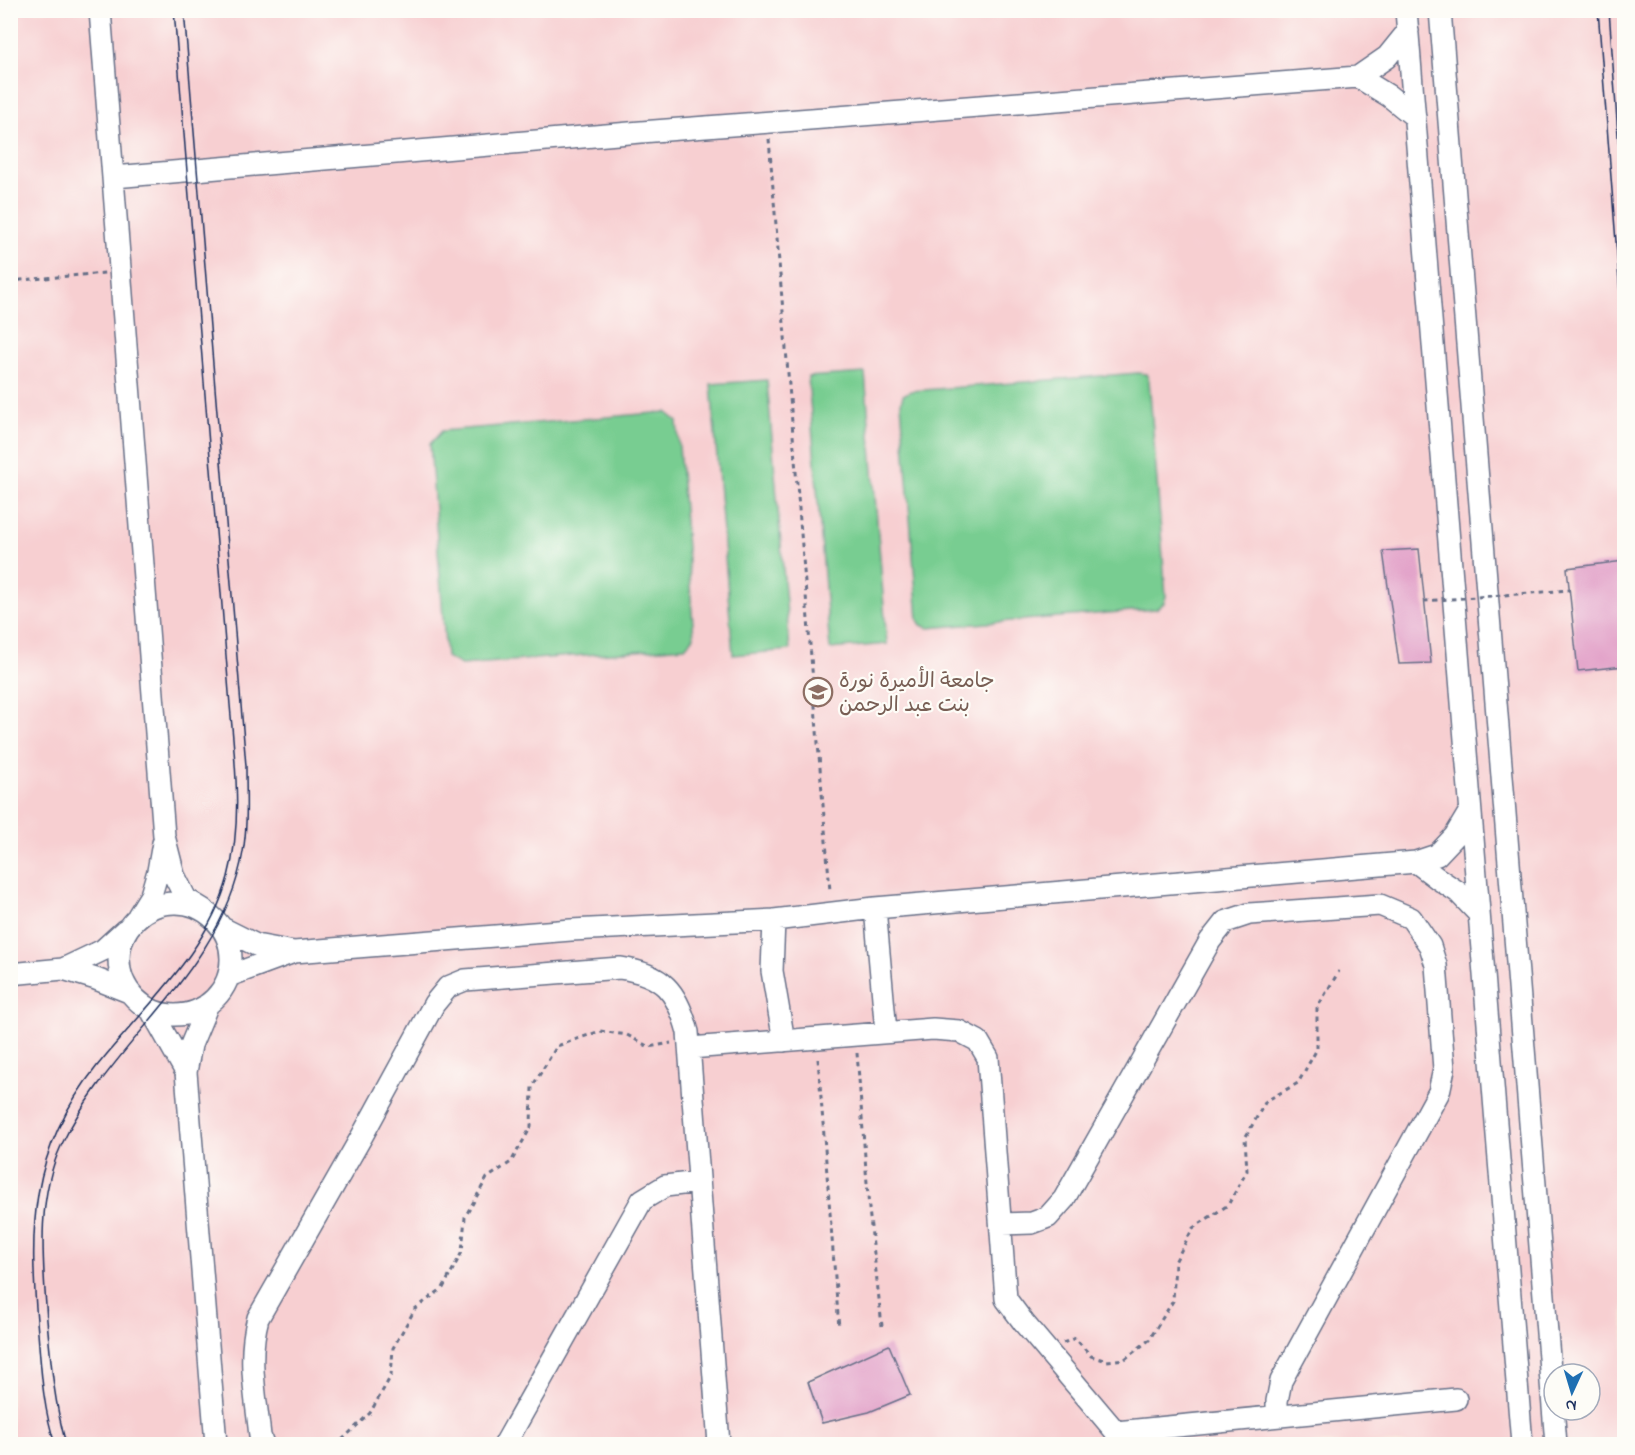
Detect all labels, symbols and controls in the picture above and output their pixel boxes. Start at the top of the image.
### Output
place label: جامعة الأميرة نورة بنت عبد الرحمن [839,666,995,721]
school or university icon: جامعة الأميرة نورة بنت عبد الرحمن [802,676,834,708]
north arrow [1542,1362,1602,1422]
text: N [1565,1393,1577,1417]

